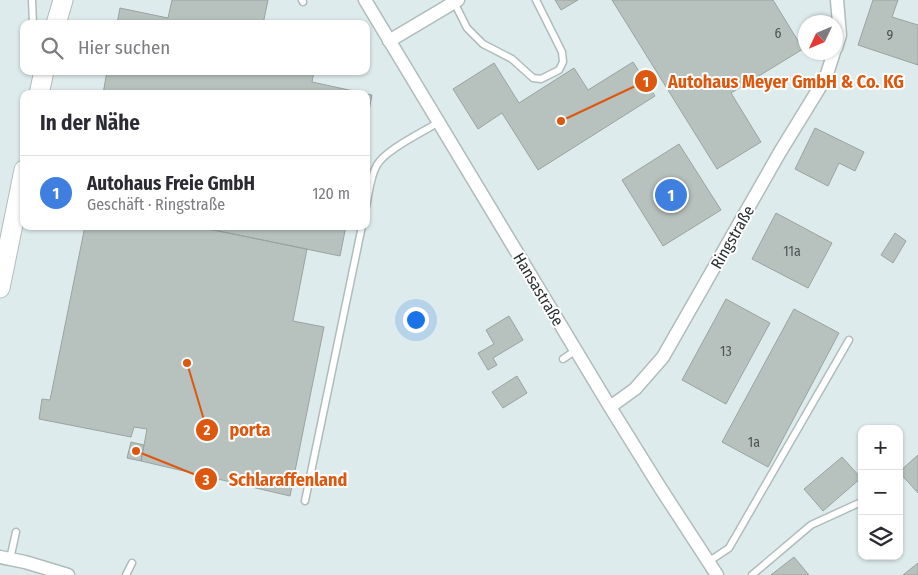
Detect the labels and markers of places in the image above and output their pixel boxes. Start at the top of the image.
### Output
callout: Autohaus Meyer GmbH & Co. KG [633,65,914,98]
pin: 1 [655,176,687,214]
callout: porta [195,413,281,446]
callout: Schlaraffenland [194,463,358,496]

